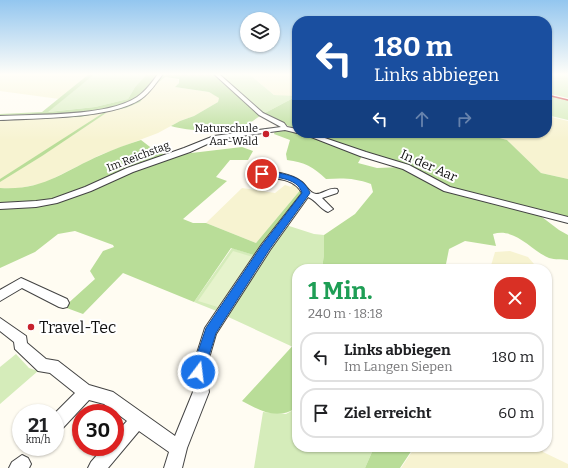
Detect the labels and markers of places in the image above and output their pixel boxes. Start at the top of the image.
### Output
place label: Naturschule Aar-Wald [194,122,258,148]
marker: Naturschule Aar-Wald [261,129,271,139]
pin [245,157,279,191]
place label: Travel-Tec [39,318,116,337]
marker: Travel-Tec [26,322,36,332]

